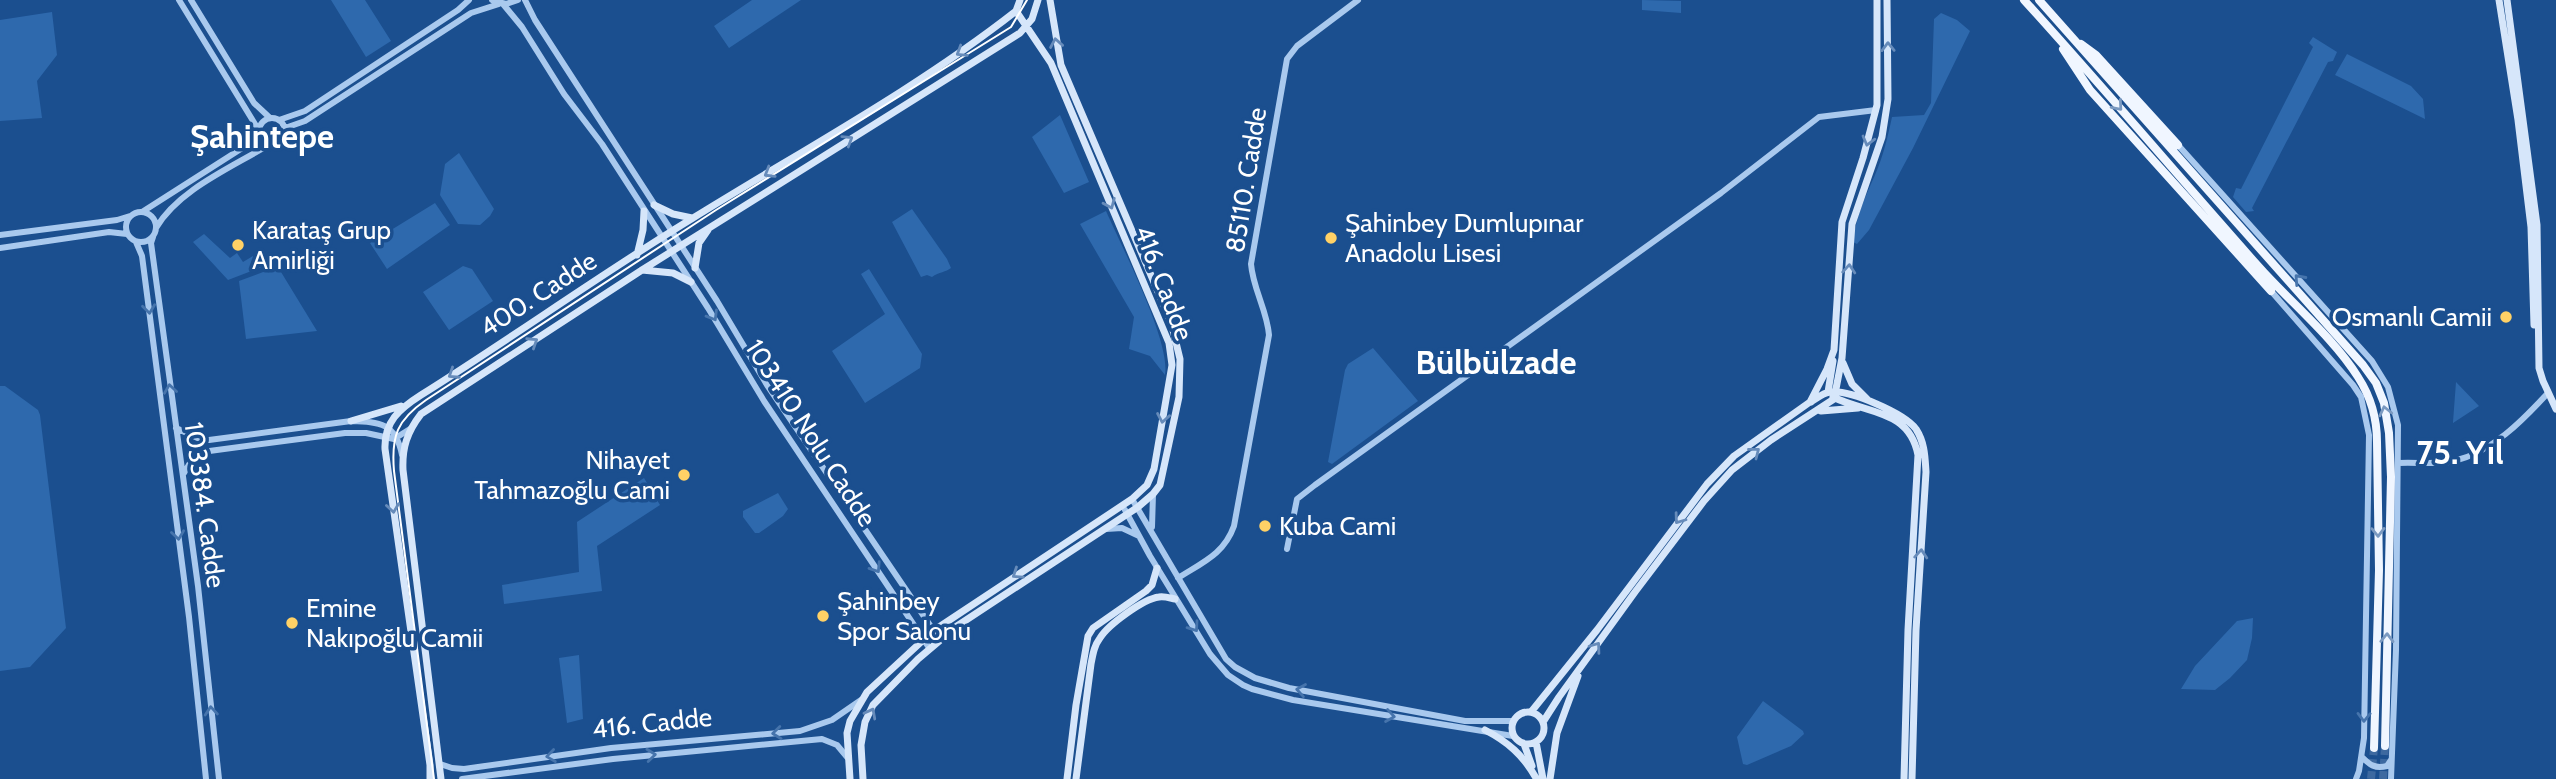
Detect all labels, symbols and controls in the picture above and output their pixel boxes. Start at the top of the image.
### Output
one-way arrow [1049,37,1064,49]
one-way arrow [1880,41,1896,51]
one-way arrow [956,43,969,56]
one-way arrow [2110,98,2122,111]
street label: 85110. Cadde [1219,105,1273,255]
district label: Şahintepe [190,116,334,156]
one-way arrow [841,135,854,148]
one-way arrow [1862,135,1876,147]
one-way arrow [763,165,776,178]
one-way arrow [1102,196,1116,209]
place label: Şahinbey Dumlupınar Anadolu Lisesi [1345,207,1584,269]
place label: Karataş Grup Amirliği [252,214,391,276]
street label: 416. Cadde [1128,221,1200,345]
marker: Şahinbey Dumlupınar Anadolu Lisesi [1323,230,1339,246]
marker: Karataş Grup Amirliği [230,237,246,253]
street label: 400. Cadde [474,244,602,344]
one-way arrow [1841,263,1856,274]
one-way arrow [2295,274,2307,287]
place label: Osmanlı Camii [2332,301,2492,333]
one-way arrow [141,303,156,315]
one-way arrow [705,308,718,321]
marker: Osmanlı Camii [2498,309,2514,325]
street label: 103410 Nolu Cadde [739,333,883,533]
one-way arrow [525,338,538,350]
district label: Bülbülzade [1416,342,1576,382]
one-way arrow [448,366,461,379]
one-way arrow [163,383,178,394]
one-way arrow [2379,405,2393,417]
one-way arrow [1156,412,1171,424]
street label: 103384. Cadde [178,420,232,590]
district label: 75. Yıl [2416,432,2504,472]
place label: Nihayet Tahmazoğlu Cami [474,444,670,506]
one-way arrow [1747,448,1759,461]
marker: Nihayet Tahmazoğlu Cami [676,467,692,483]
one-way arrow [386,502,401,514]
place label: Kuba Cami [1279,510,1396,542]
one-way arrow [1675,511,1688,524]
marker: Kuba Cami [1257,518,1273,534]
one-way arrow [2370,528,2386,538]
one-way arrow [170,529,185,541]
one-way arrow [1913,548,1928,559]
one-way arrow [868,561,881,574]
one-way arrow [1011,566,1024,579]
place label: Şahinbey Spor Salonu [837,585,971,647]
place label: Emine Nakıpoğlu Camii [306,592,483,654]
marker: Şahinbey Spor Salonu [815,608,831,624]
marker: Emine Nakıpoğlu Camii [284,615,300,631]
one-way arrow [1186,619,1198,632]
one-way arrow [2379,632,2394,643]
one-way arrow [1588,642,1600,655]
one-way arrow [1295,683,1307,698]
street label: 416. Cadde [591,701,713,745]
one-way arrow [204,705,219,716]
one-way arrow [862,708,876,720]
one-way arrow [1384,708,1396,723]
one-way arrow [2356,712,2372,722]
one-way arrow [771,726,783,741]
one-way arrow [545,748,557,763]
one-way arrow [646,748,657,763]

